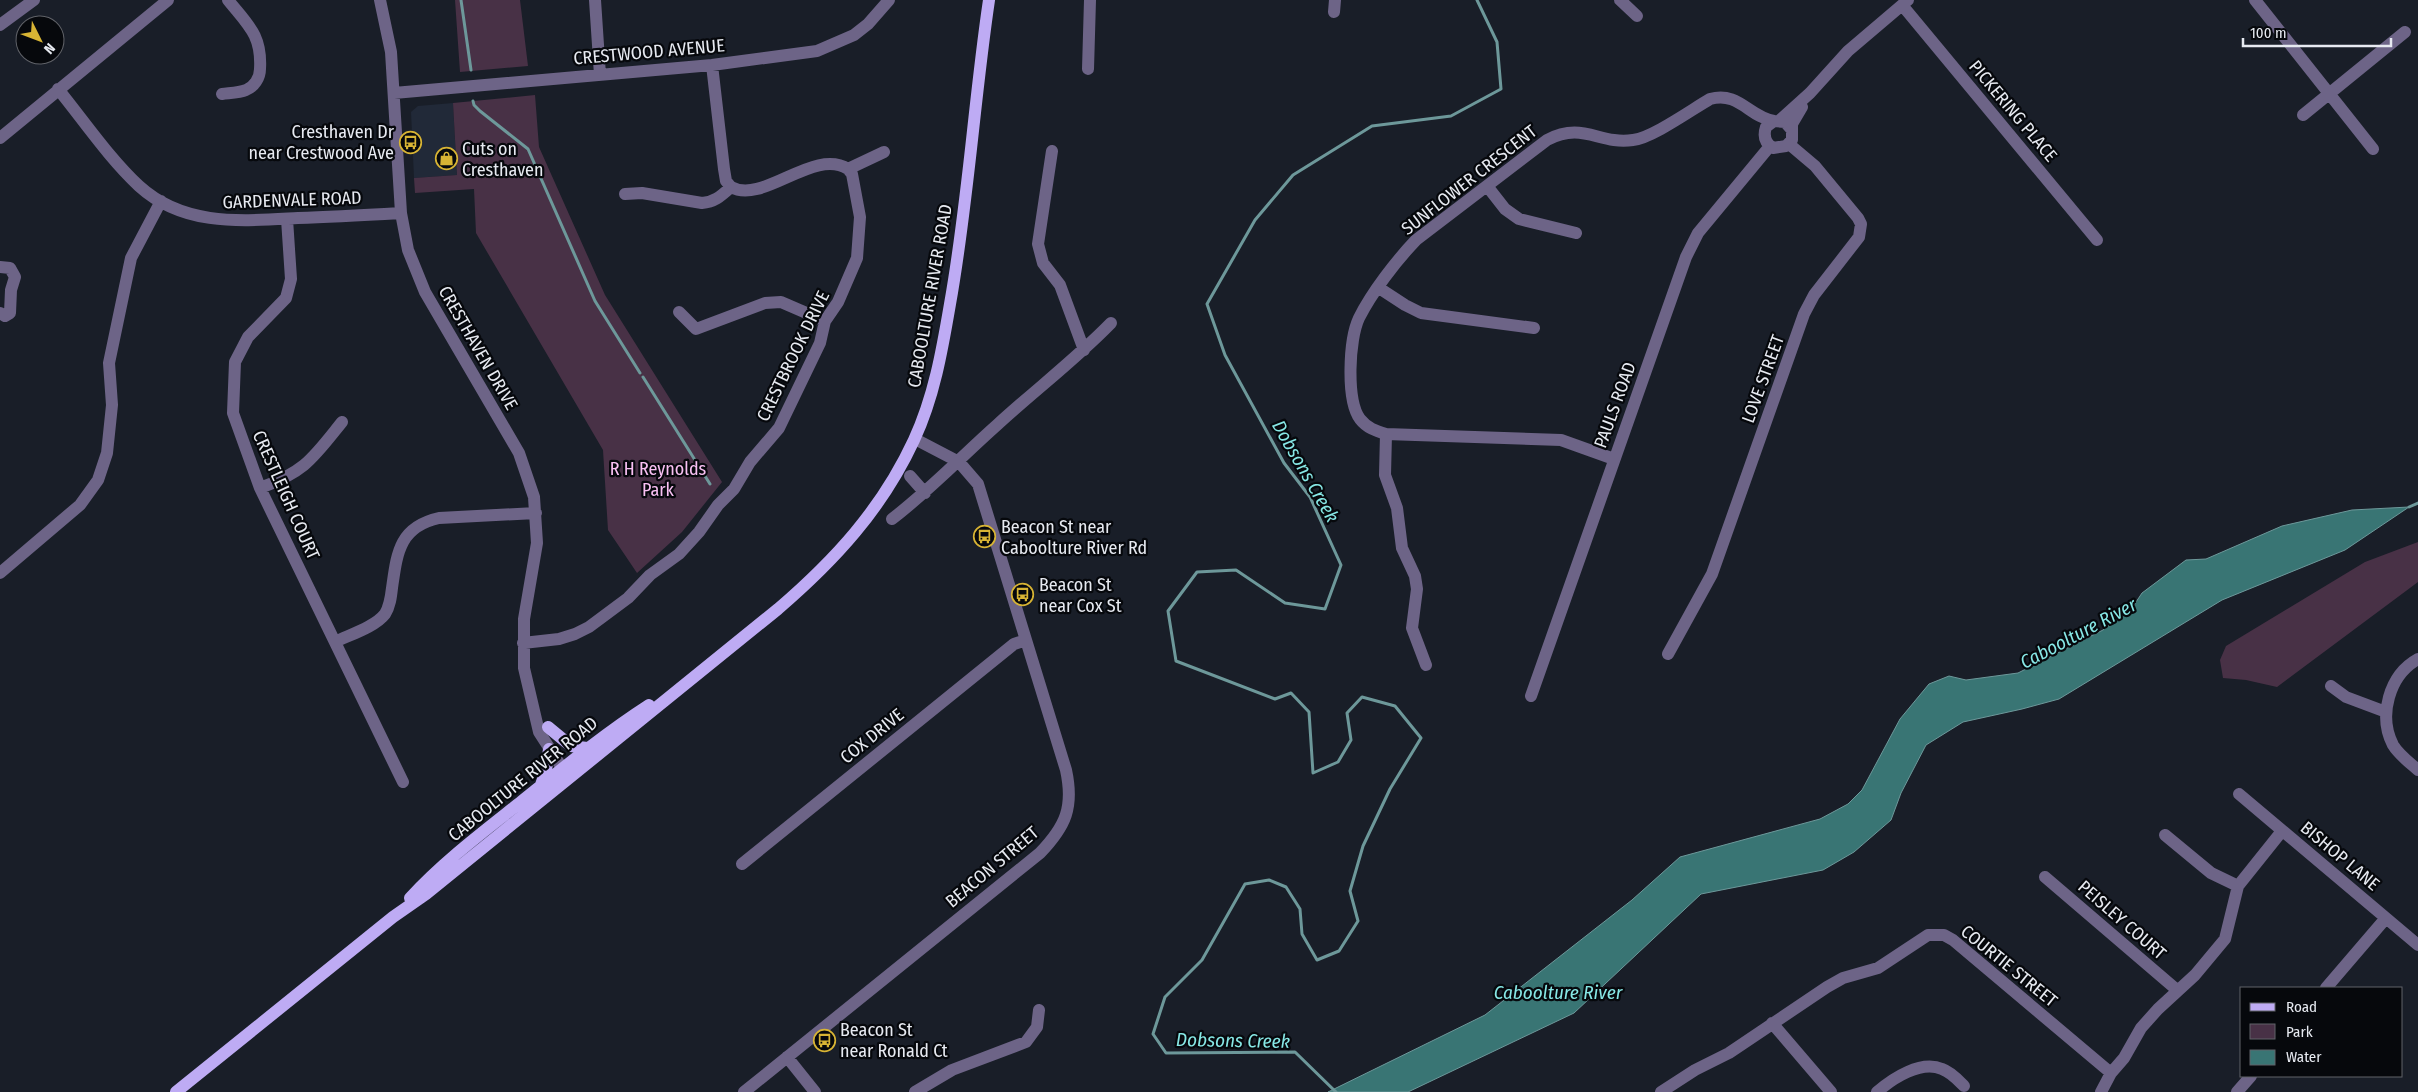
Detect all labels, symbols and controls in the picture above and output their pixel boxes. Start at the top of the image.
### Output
north arrow [15,15,65,65]
scale bar [2243,15,2390,47]
text: 100 m [2250,24,2287,42]
street label: CRESTWOOD AVENUE [573,34,725,70]
text: N [40,40,58,57]
street label: PICKERING PLACE [1964,56,2062,166]
street label: SUNFLOWER CRESCENT [1397,120,1542,240]
place label: Cresthaven Dr near Crestwood Ave [248,121,395,164]
bus stop icon: Cresthaven Dr near Crestwood Ave [398,130,422,154]
place label: Cuts on Cresthaven [462,138,543,181]
shop icon: Cuts on Cresthaven [434,147,458,171]
street label: GARDENVALE ROAD [222,187,362,213]
street label: CABOOLTURE RIVER ROAD [903,203,957,389]
street label: CRESTHAVEN DRIVE [434,282,522,414]
street label: CRESTBROOK DRIVE [752,287,834,425]
street label: LOVE STREET [1737,331,1789,426]
street label: PAULS ROAD [1589,359,1641,451]
water label: Dobsons Creek [1267,416,1344,526]
street label: CRESTLEIGH COURT [248,427,325,564]
park label: R H Reynolds Park [610,458,707,501]
place label: Beacon St near Caboolture River Rd [1001,516,1147,559]
bus stop icon: Beacon St near Caboolture River Rd [973,525,997,549]
place label: Beacon St near Cox St [1039,574,1122,617]
bus stop icon: Beacon St near Cox St [1011,583,1035,607]
water label: Caboolture River [2016,592,2142,674]
street label: COX DRIVE [836,704,908,768]
street label: CABOOLTURE RIVER ROAD [444,712,602,846]
street label: BISHOP LANE [2296,817,2384,895]
street label: BEACON STREET [941,821,1044,912]
street label: PEISLEY COURT [2073,876,2171,965]
street label: COURTIE STREET [1956,920,2062,1012]
water label: Caboolture River [1494,981,1624,1004]
legend [2240,987,2403,1077]
text: Road [2286,998,2317,1016]
place label: Beacon St near Ronald Ct [840,1019,948,1062]
text: Park [2286,1023,2313,1041]
bus stop icon: Beacon St near Ronald Ct [812,1028,836,1052]
water label: Dobsons Creek [1176,1028,1290,1053]
text: Water [2286,1048,2322,1066]

